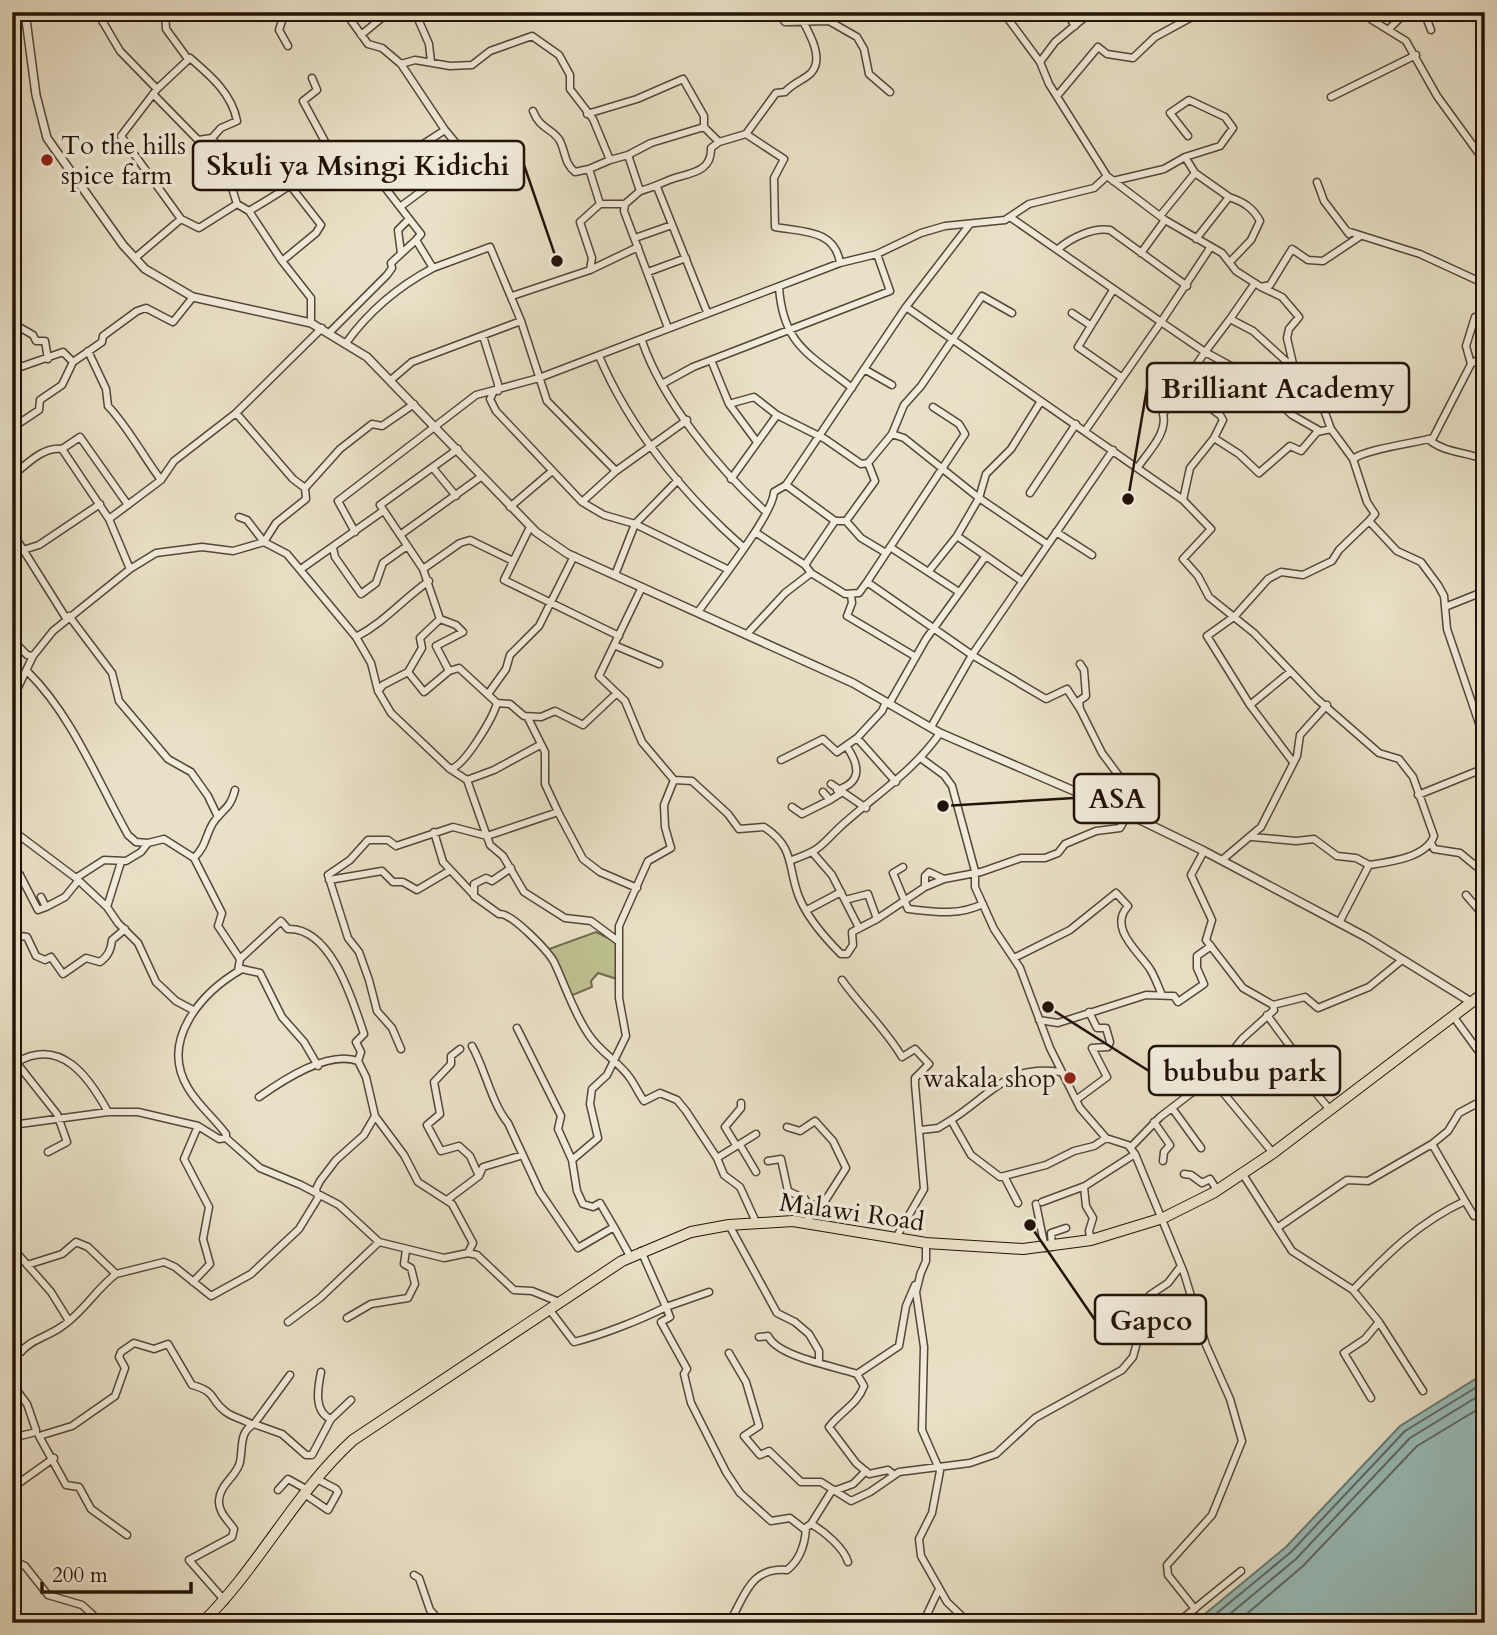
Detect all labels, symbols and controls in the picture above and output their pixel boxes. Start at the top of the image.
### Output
place label: To the hills spice farm [61,128,186,193]
callout: Skuli ya Msingi Kidichi [193,141,524,190]
text: Skuli ya Msingi Kidichi [207,147,510,185]
marker: To the hills spice farm [39,152,55,168]
callout: Brilliant Academy [1147,363,1409,412]
text: Brilliant Academy [1161,370,1395,408]
callout: ASA [1074,774,1159,823]
text: ASA [1089,780,1146,818]
callout: bububu park [1149,1046,1340,1095]
text: bububu park [1163,1053,1327,1091]
place label: wakala shop [923,1061,1056,1096]
marker: wakala shop [1062,1070,1078,1086]
street label: Malawi Road [777,1185,927,1240]
callout: Gapco [1095,1295,1206,1344]
text: Gapco [1110,1302,1192,1340]
scale bar [42,1551,191,1595]
text: 200 m [52,1561,108,1590]

